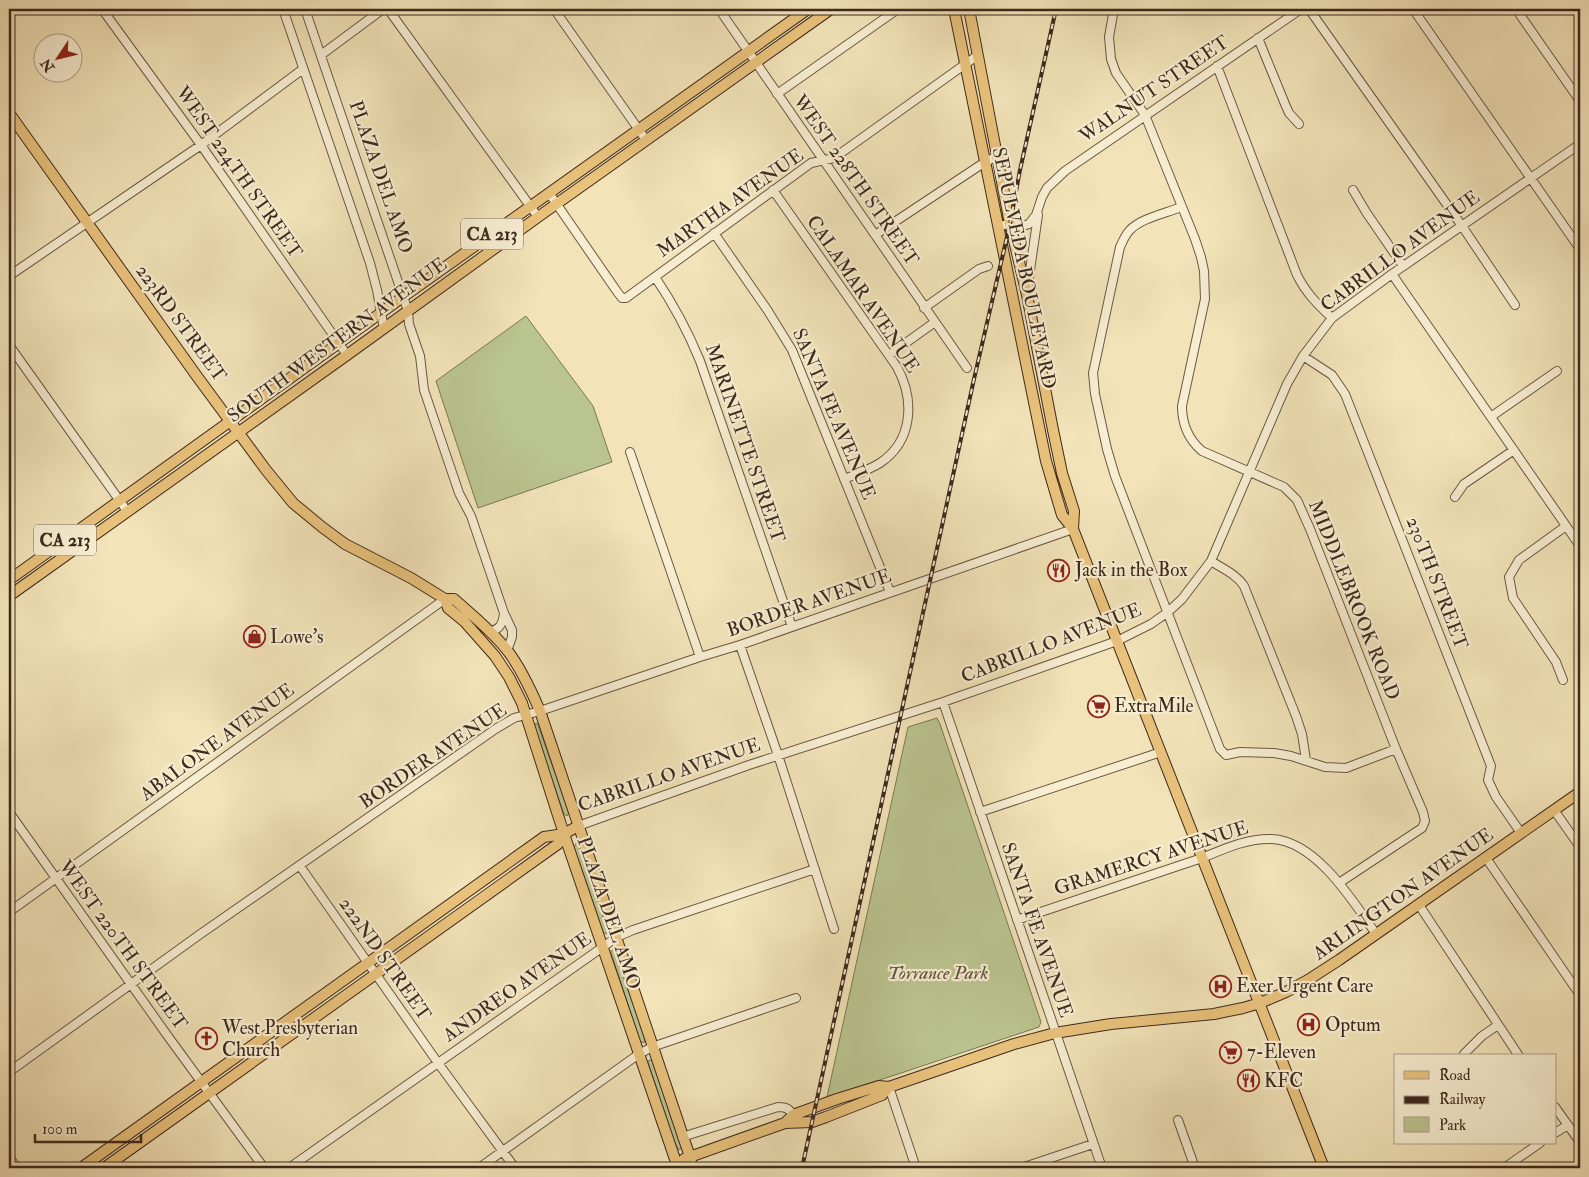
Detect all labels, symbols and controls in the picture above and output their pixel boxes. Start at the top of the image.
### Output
street label: WALNUT STREET [1074,30,1233,148]
north arrow [32,32,82,82]
text: N [37,55,59,76]
street label: WEST 224TH STREET [170,80,308,263]
street label: WEST 228TH STREET [787,89,924,270]
street label: PLAZA DEL AMO [344,97,418,257]
street label: MARTHA AVENUE [652,143,808,263]
street label: SEPULVEDA BOULEVARD [987,145,1061,391]
street label: CABRILLO AVENUE [1316,185,1485,317]
street label: CALAMAR AVENUE [801,211,925,378]
road number: CA 213 [461,218,523,250]
street label: SOUTH WESTERN AVENUE [222,252,452,428]
street label: 223RD STREET [130,260,232,386]
street label: SANTA FE AVENUE [787,325,881,503]
street label: MARINETTE STREET [700,341,790,545]
street label: MIDDLEBROOK ROAD [1303,496,1405,704]
street label: 230TH STREET [1401,513,1473,653]
road number: CA 213 [34,524,96,556]
restaurant icon: Jack in the Box [1047,558,1071,582]
place label: Jack in the Box [1074,558,1188,582]
street label: BORDER AVENUE [724,563,895,642]
street label: CABRILLO AVENUE [957,597,1145,688]
shop icon: Lowe's [242,625,266,649]
place label: Lowe's [270,625,323,649]
street label: ABALONE AVENUE [134,678,299,807]
supermarket icon: ExtraMile [1086,694,1110,718]
place label: ExtraMile [1114,694,1194,718]
street label: BORDER AVENUE [355,698,511,814]
street label: CABRILLO AVENUE [575,732,764,817]
street label: GRAMERCY AVENUE [1051,815,1251,901]
street label: ARLINGTON AVENUE [1307,822,1498,966]
street label: PLAZA DEL AMO [572,833,646,993]
street label: SANTA FE AVENUE [996,839,1078,1021]
street label: WEST 220TH STREET [53,855,193,1035]
street label: 222ND STREET [334,893,436,1025]
street label: ANDREO AVENUE [437,927,596,1048]
park label: Torrance Park [888,961,989,985]
hospital icon: Exer Urgent Care [1208,974,1232,998]
place label: Exer Urgent Care [1236,974,1373,998]
hospital icon: Optum [1297,1013,1321,1037]
place label: Optum [1325,1013,1381,1038]
place label: West Presbyterian Church [221,1016,358,1062]
church icon: West Presbyterian Church [194,1027,218,1051]
supermarket icon: 7-Eleven [1219,1040,1243,1064]
place label: 7-Eleven [1247,1040,1316,1064]
legend [1394,1054,1556,1144]
text: Road [1439,1066,1471,1085]
restaurant icon: KFC [1236,1069,1260,1093]
place label: KFC [1264,1069,1303,1093]
text: Railway [1439,1090,1486,1109]
scale bar [35,1112,141,1144]
text: Park [1439,1116,1466,1135]
text: 100 m [42,1120,78,1139]

